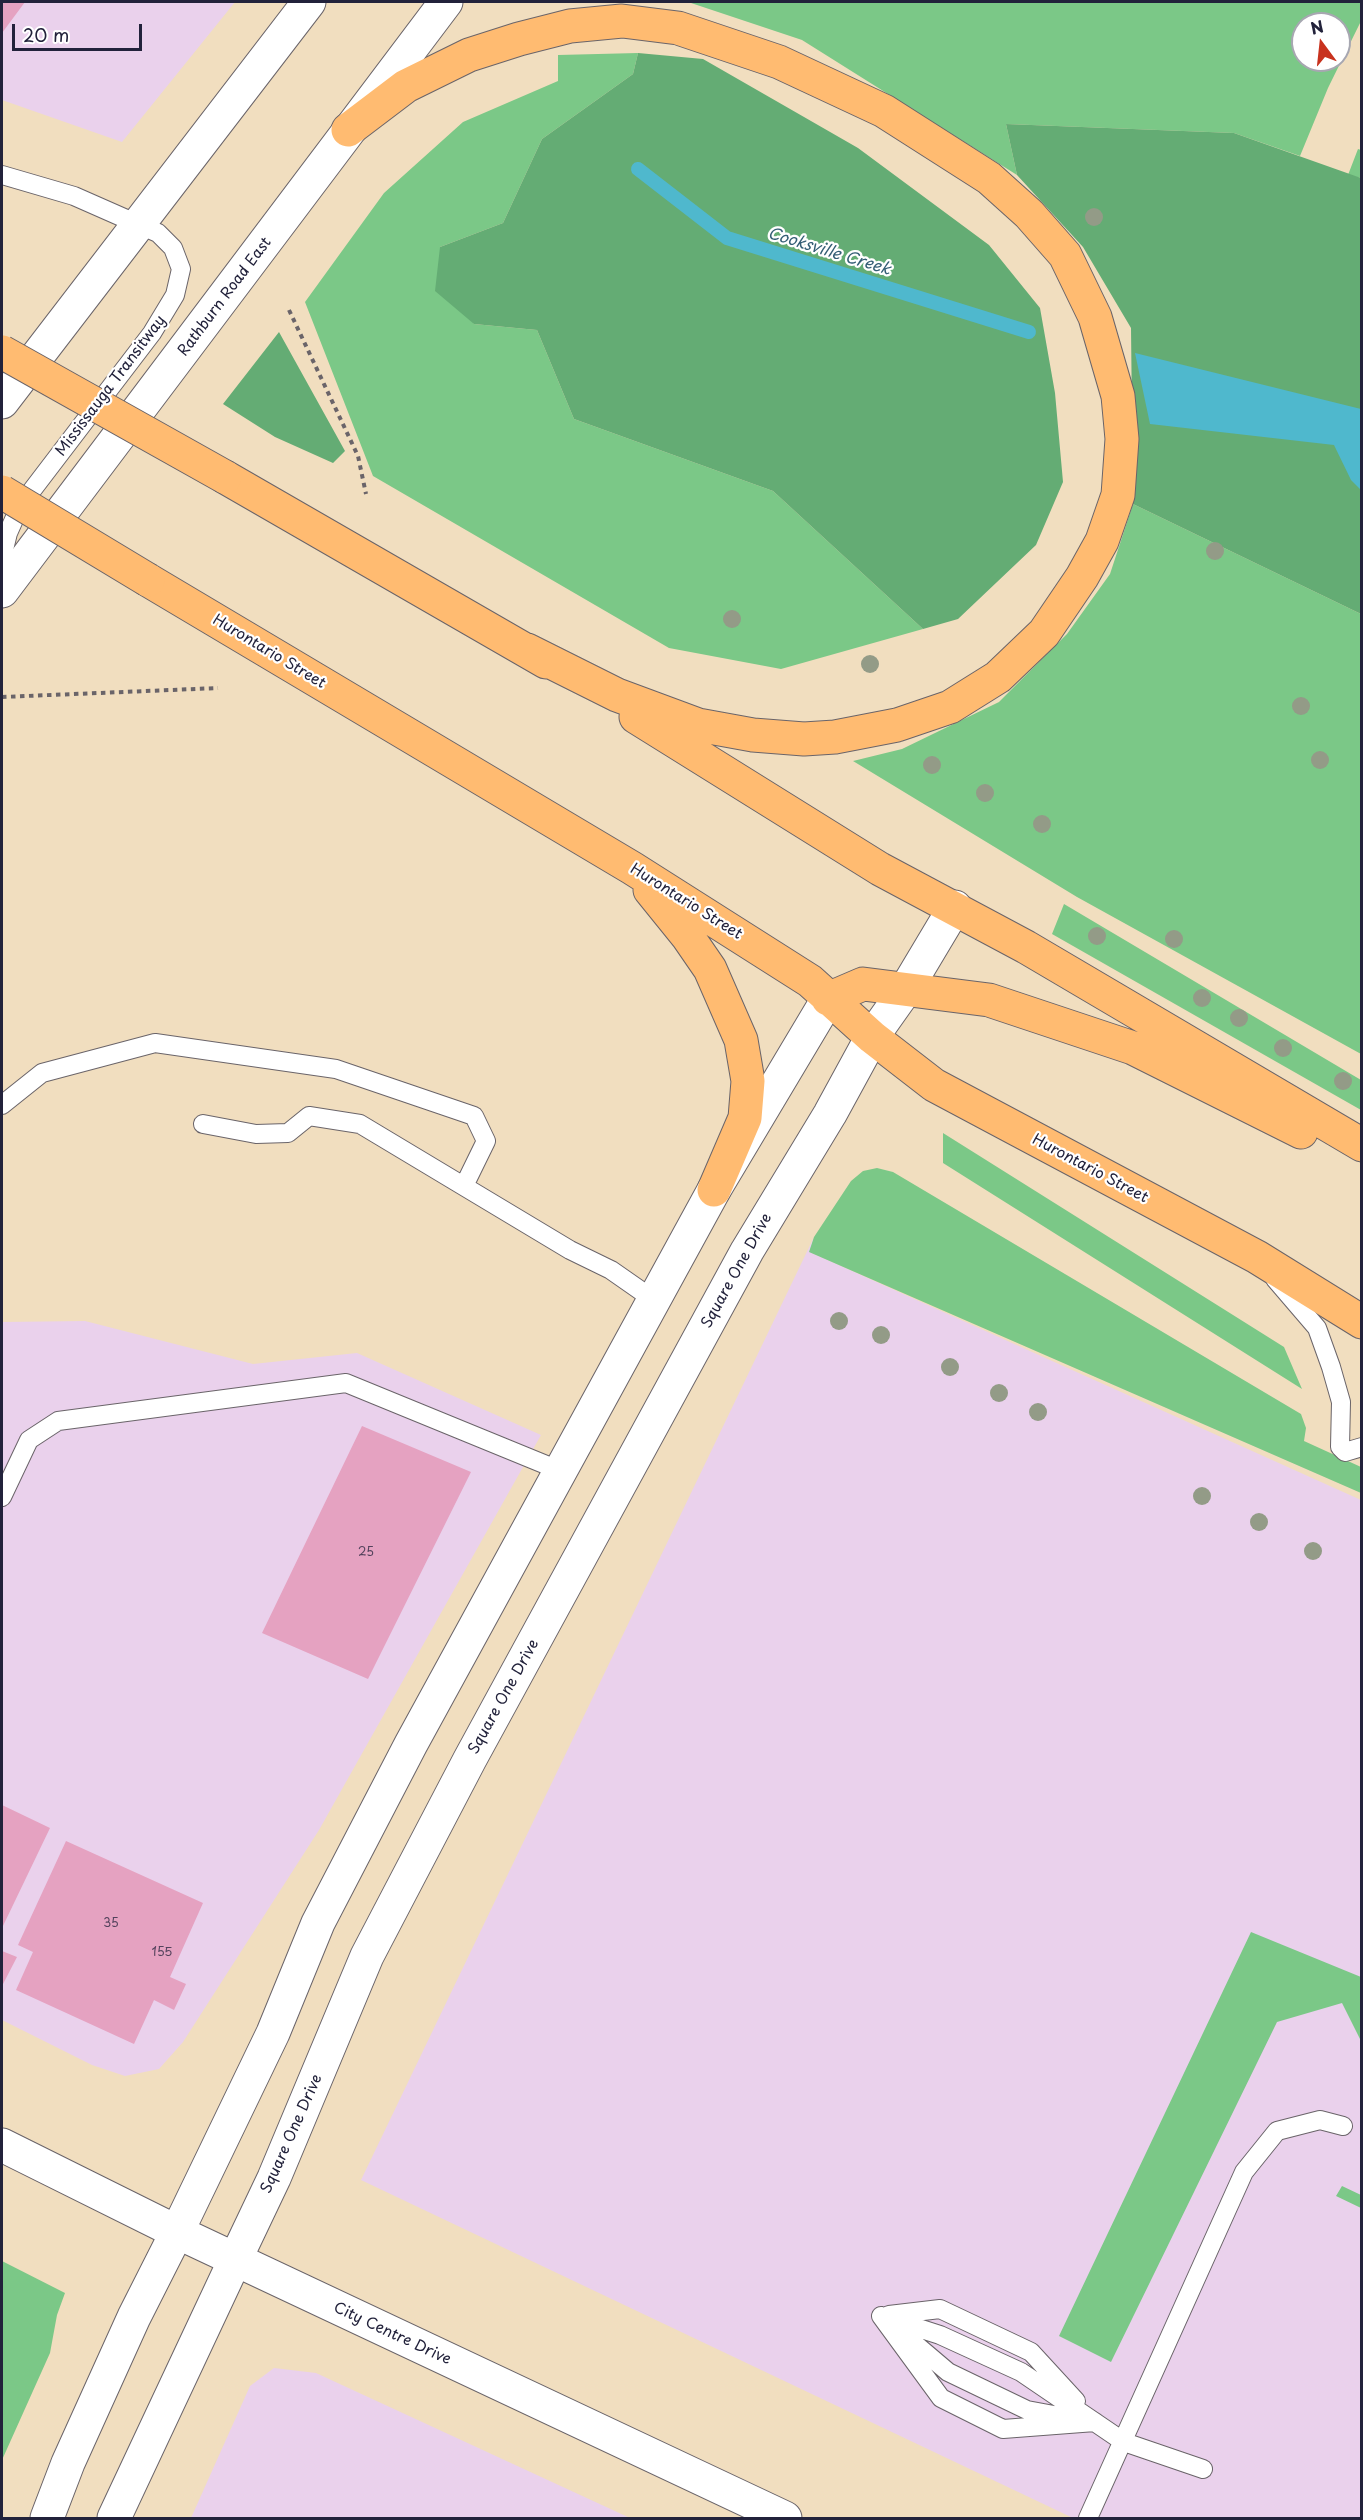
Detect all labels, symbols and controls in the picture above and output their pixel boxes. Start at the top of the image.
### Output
scale bar [15,12,146,50]
north arrow [1291,12,1351,72]
text: N [1308,13,1326,40]
text: 20 m [23,21,69,48]
water label: Cooksville Creek [765,224,893,280]
street label: Rathburn Road East [174,234,276,360]
street label: Mississauga Transitway [52,312,170,460]
street label: Hurontario Street [209,611,329,693]
street label: Hurontario Street [627,860,745,944]
street label: Hurontario Street [1029,1131,1151,1207]
street label: Square One Drive [698,1210,776,1332]
house number: 25 [358,1546,374,1560]
street label: Square One Drive [465,1636,543,1758]
house number: 35 [103,1917,119,1931]
house number: 155 [152,1946,172,1960]
street label: Square One Drive [258,2072,326,2196]
street label: City Centre Drive [330,2299,454,2369]

